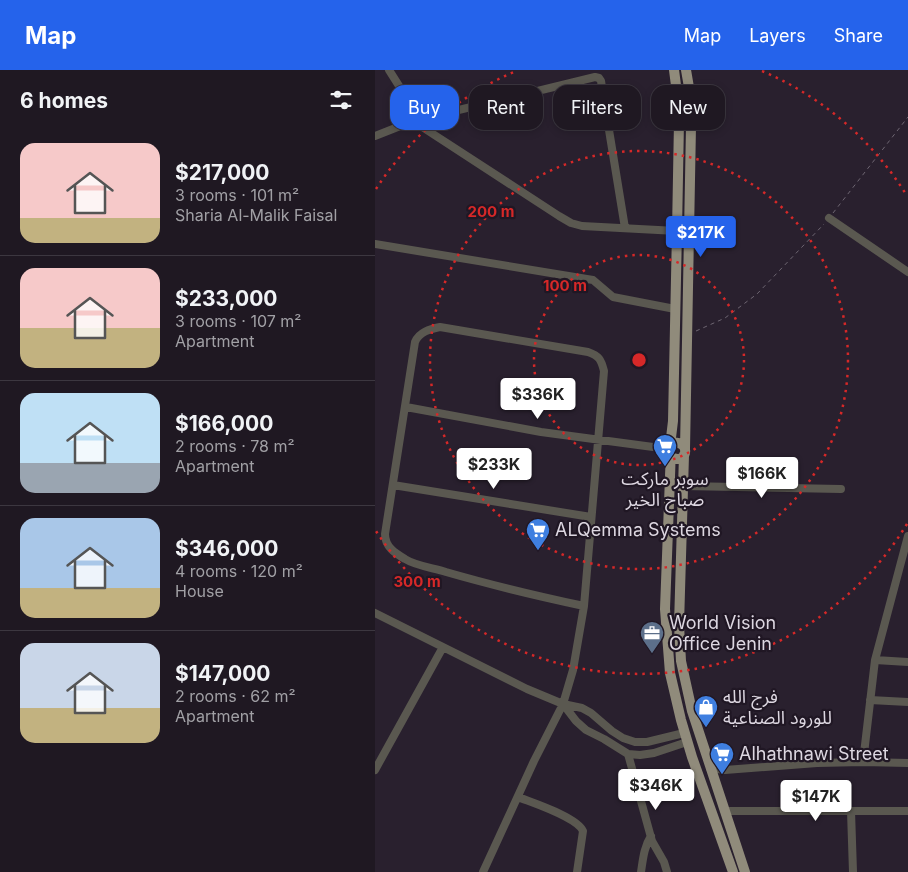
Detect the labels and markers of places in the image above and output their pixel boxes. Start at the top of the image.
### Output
pin: $217K [666,216,736,258]
centre of rings [630,351,648,369]
pin: $336K [503,378,573,420]
supermarket icon: سوبر ماركت صباح الخير [652,433,678,467]
pin: $233K [459,448,529,490]
pin: $166K [727,456,797,499]
place label: سوبر ماركت صباح الخير [621,468,709,513]
supermarket icon: ALQemma Systems [525,517,551,551]
place label: ALQemma Systems [555,519,721,540]
place label: World Vision Office Jenin [669,612,776,654]
office icon: World Vision Office Jenin [639,620,665,654]
place label: فرج الله للورود الصناعية [723,686,832,729]
shop icon: فرج الله للورود الصناعية [693,694,719,728]
supermarket icon: Alhathnawi Street [709,741,735,775]
place label: Alhathnawi Street [739,743,889,764]
pin: $346K [621,768,691,811]
pin: $147K [781,780,851,822]

